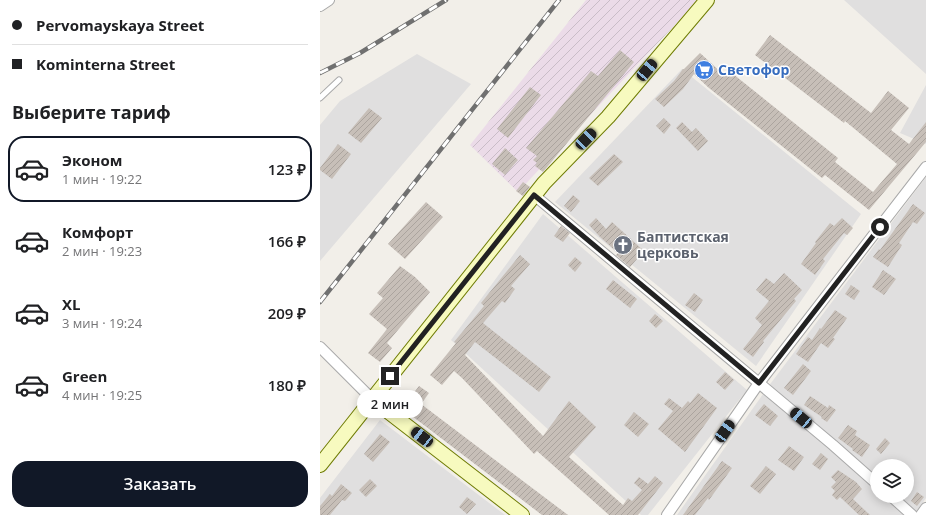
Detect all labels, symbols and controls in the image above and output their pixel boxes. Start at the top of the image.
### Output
text: Pervomayskaya Street [36,15,204,35]
text: Kominterna Street [36,54,175,74]
car [635,57,659,83]
supermarket icon: Светофор [693,59,715,81]
place label: Светофор [718,60,789,79]
text: Выберите тариф [12,100,171,124]
car [573,126,599,152]
text: Эконом [62,150,122,170]
icon: car [14,151,50,187]
text: 123 ₽ [268,159,306,179]
text: 1 мин · 19:22 [62,170,142,188]
route start [871,218,889,236]
text: Комфорт [62,222,133,242]
icon: car [14,223,50,259]
place label: Баптистская церковь [637,227,729,262]
text: 166 ₽ [268,231,306,251]
church icon: Баптистская церковь [612,234,634,256]
text: 2 мин · 19:23 [62,242,142,260]
text: XL [62,294,80,314]
icon: car [14,295,50,331]
text: 209 ₽ [268,303,306,323]
text: 3 мин · 19:24 [62,314,142,332]
text: Green [62,366,107,386]
icon: car [14,367,50,403]
route end [381,367,399,385]
text: 180 ₽ [268,375,306,395]
text: 4 мин · 19:25 [62,386,142,404]
callout: 2 мин [357,390,423,418]
text: 2 мин [371,395,409,413]
car [788,406,814,430]
car [713,418,737,444]
car [409,425,435,449]
map controls [870,459,914,503]
button: layers [870,459,914,503]
button: Заказать [12,461,308,507]

